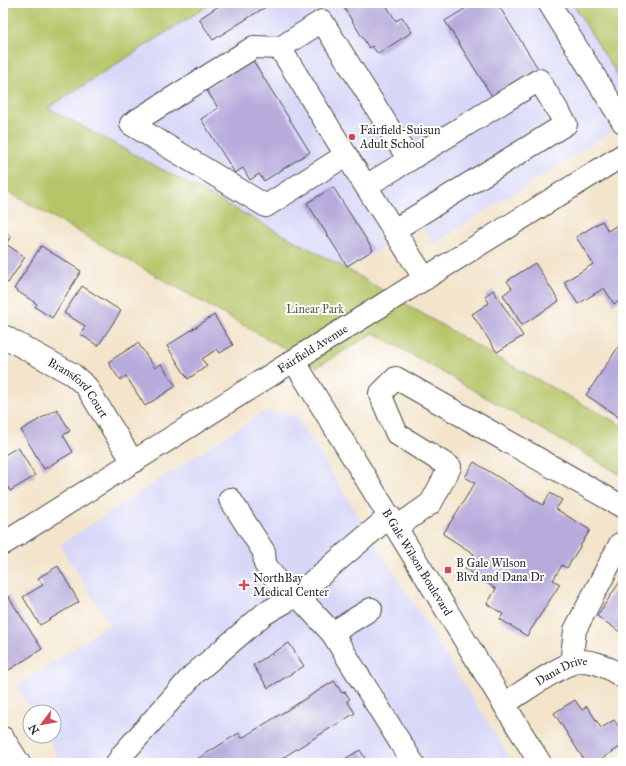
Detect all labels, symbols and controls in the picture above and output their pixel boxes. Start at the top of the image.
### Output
place label: Fairfield-Suisun Adult School [359,123,441,151]
marker: Fairfield-Suisun Adult School [347,132,357,142]
park label: Linear Park [286,302,344,316]
street label: Fairfield Avenue [275,321,350,376]
street label: Bransford Court [46,355,111,421]
street label: B Gale Wilson Boulevard [379,506,455,618]
place label: B Gale Wilson Blvd and Dana Dr [456,556,545,584]
marker: B Gale Wilson Blvd and Dana Dr [443,565,453,575]
place label: NorthBay Medical Center [253,571,329,599]
marker: NorthBay Medical Center [238,579,250,591]
street label: Dana Drive [533,654,588,689]
north arrow [22,704,62,744]
text: N [26,721,42,736]

